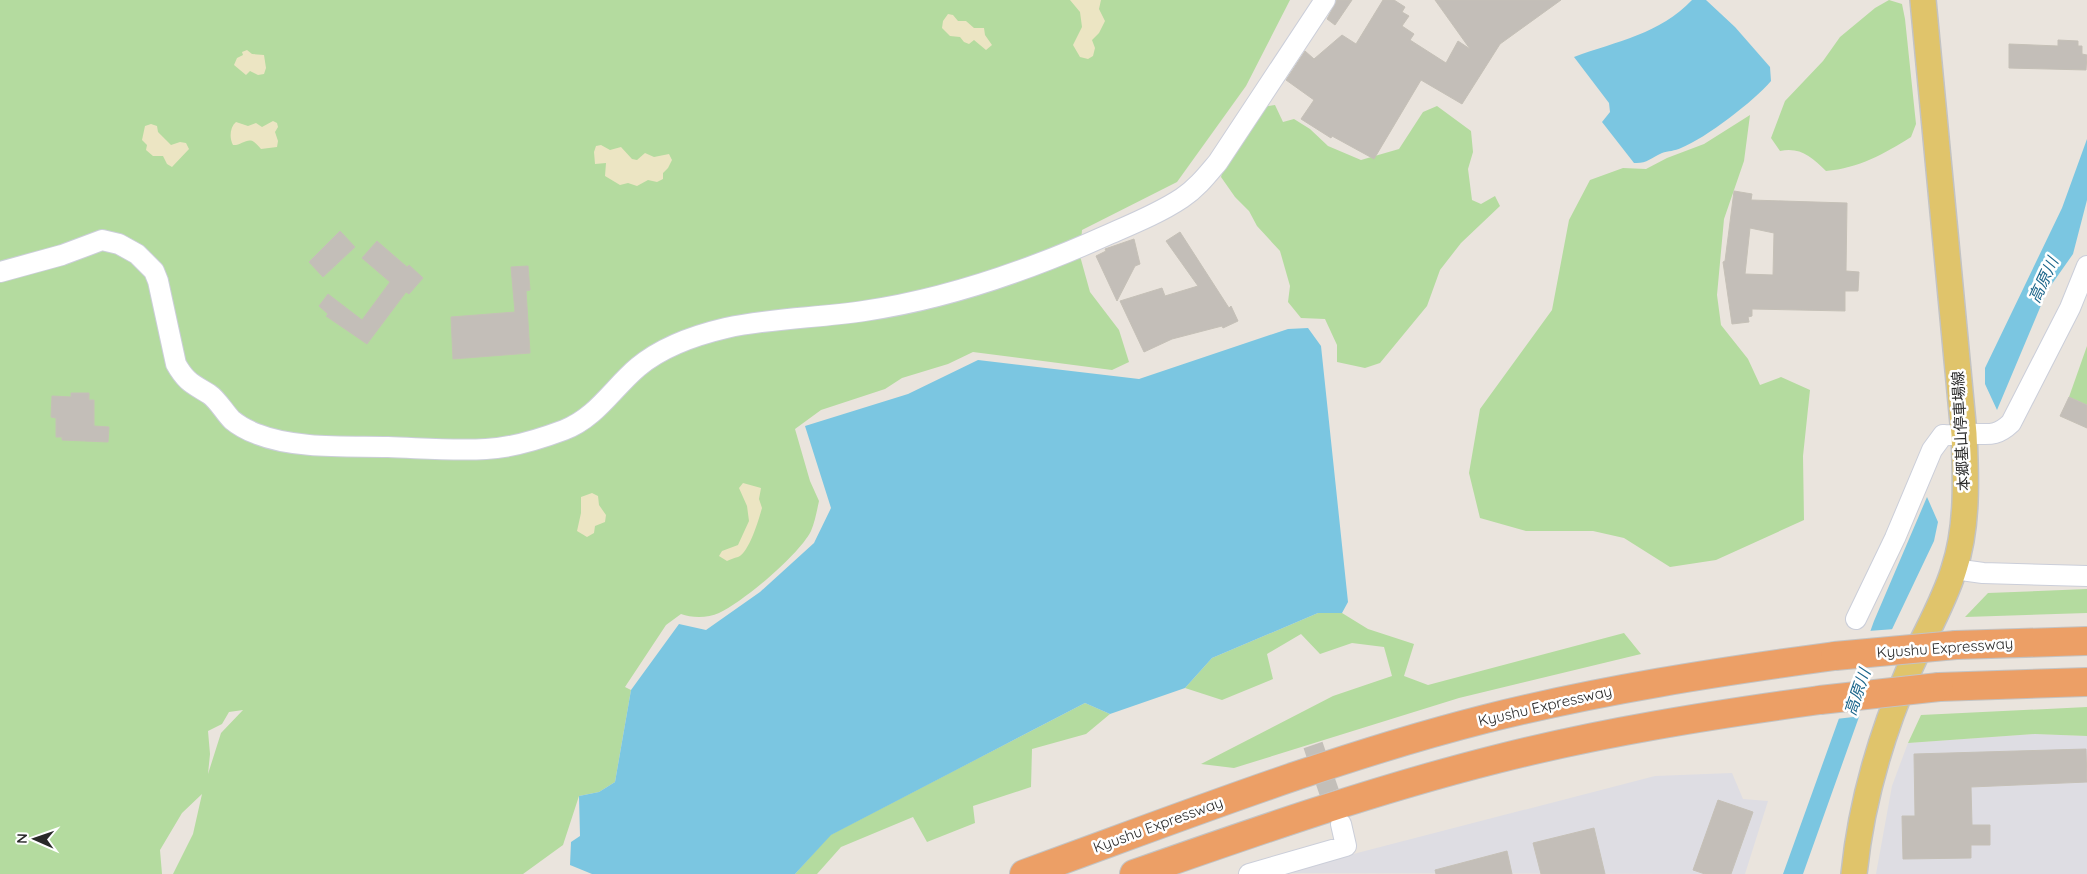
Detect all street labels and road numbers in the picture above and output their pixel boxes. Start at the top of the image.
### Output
street label: 本郷基山停車場線 [1948,371,1973,491]
street label: Kyushu Expressway [1876,633,2014,662]
street label: Kyushu Expressway [1476,681,1614,730]
street label: Kyushu Expressway [1090,792,1225,857]

